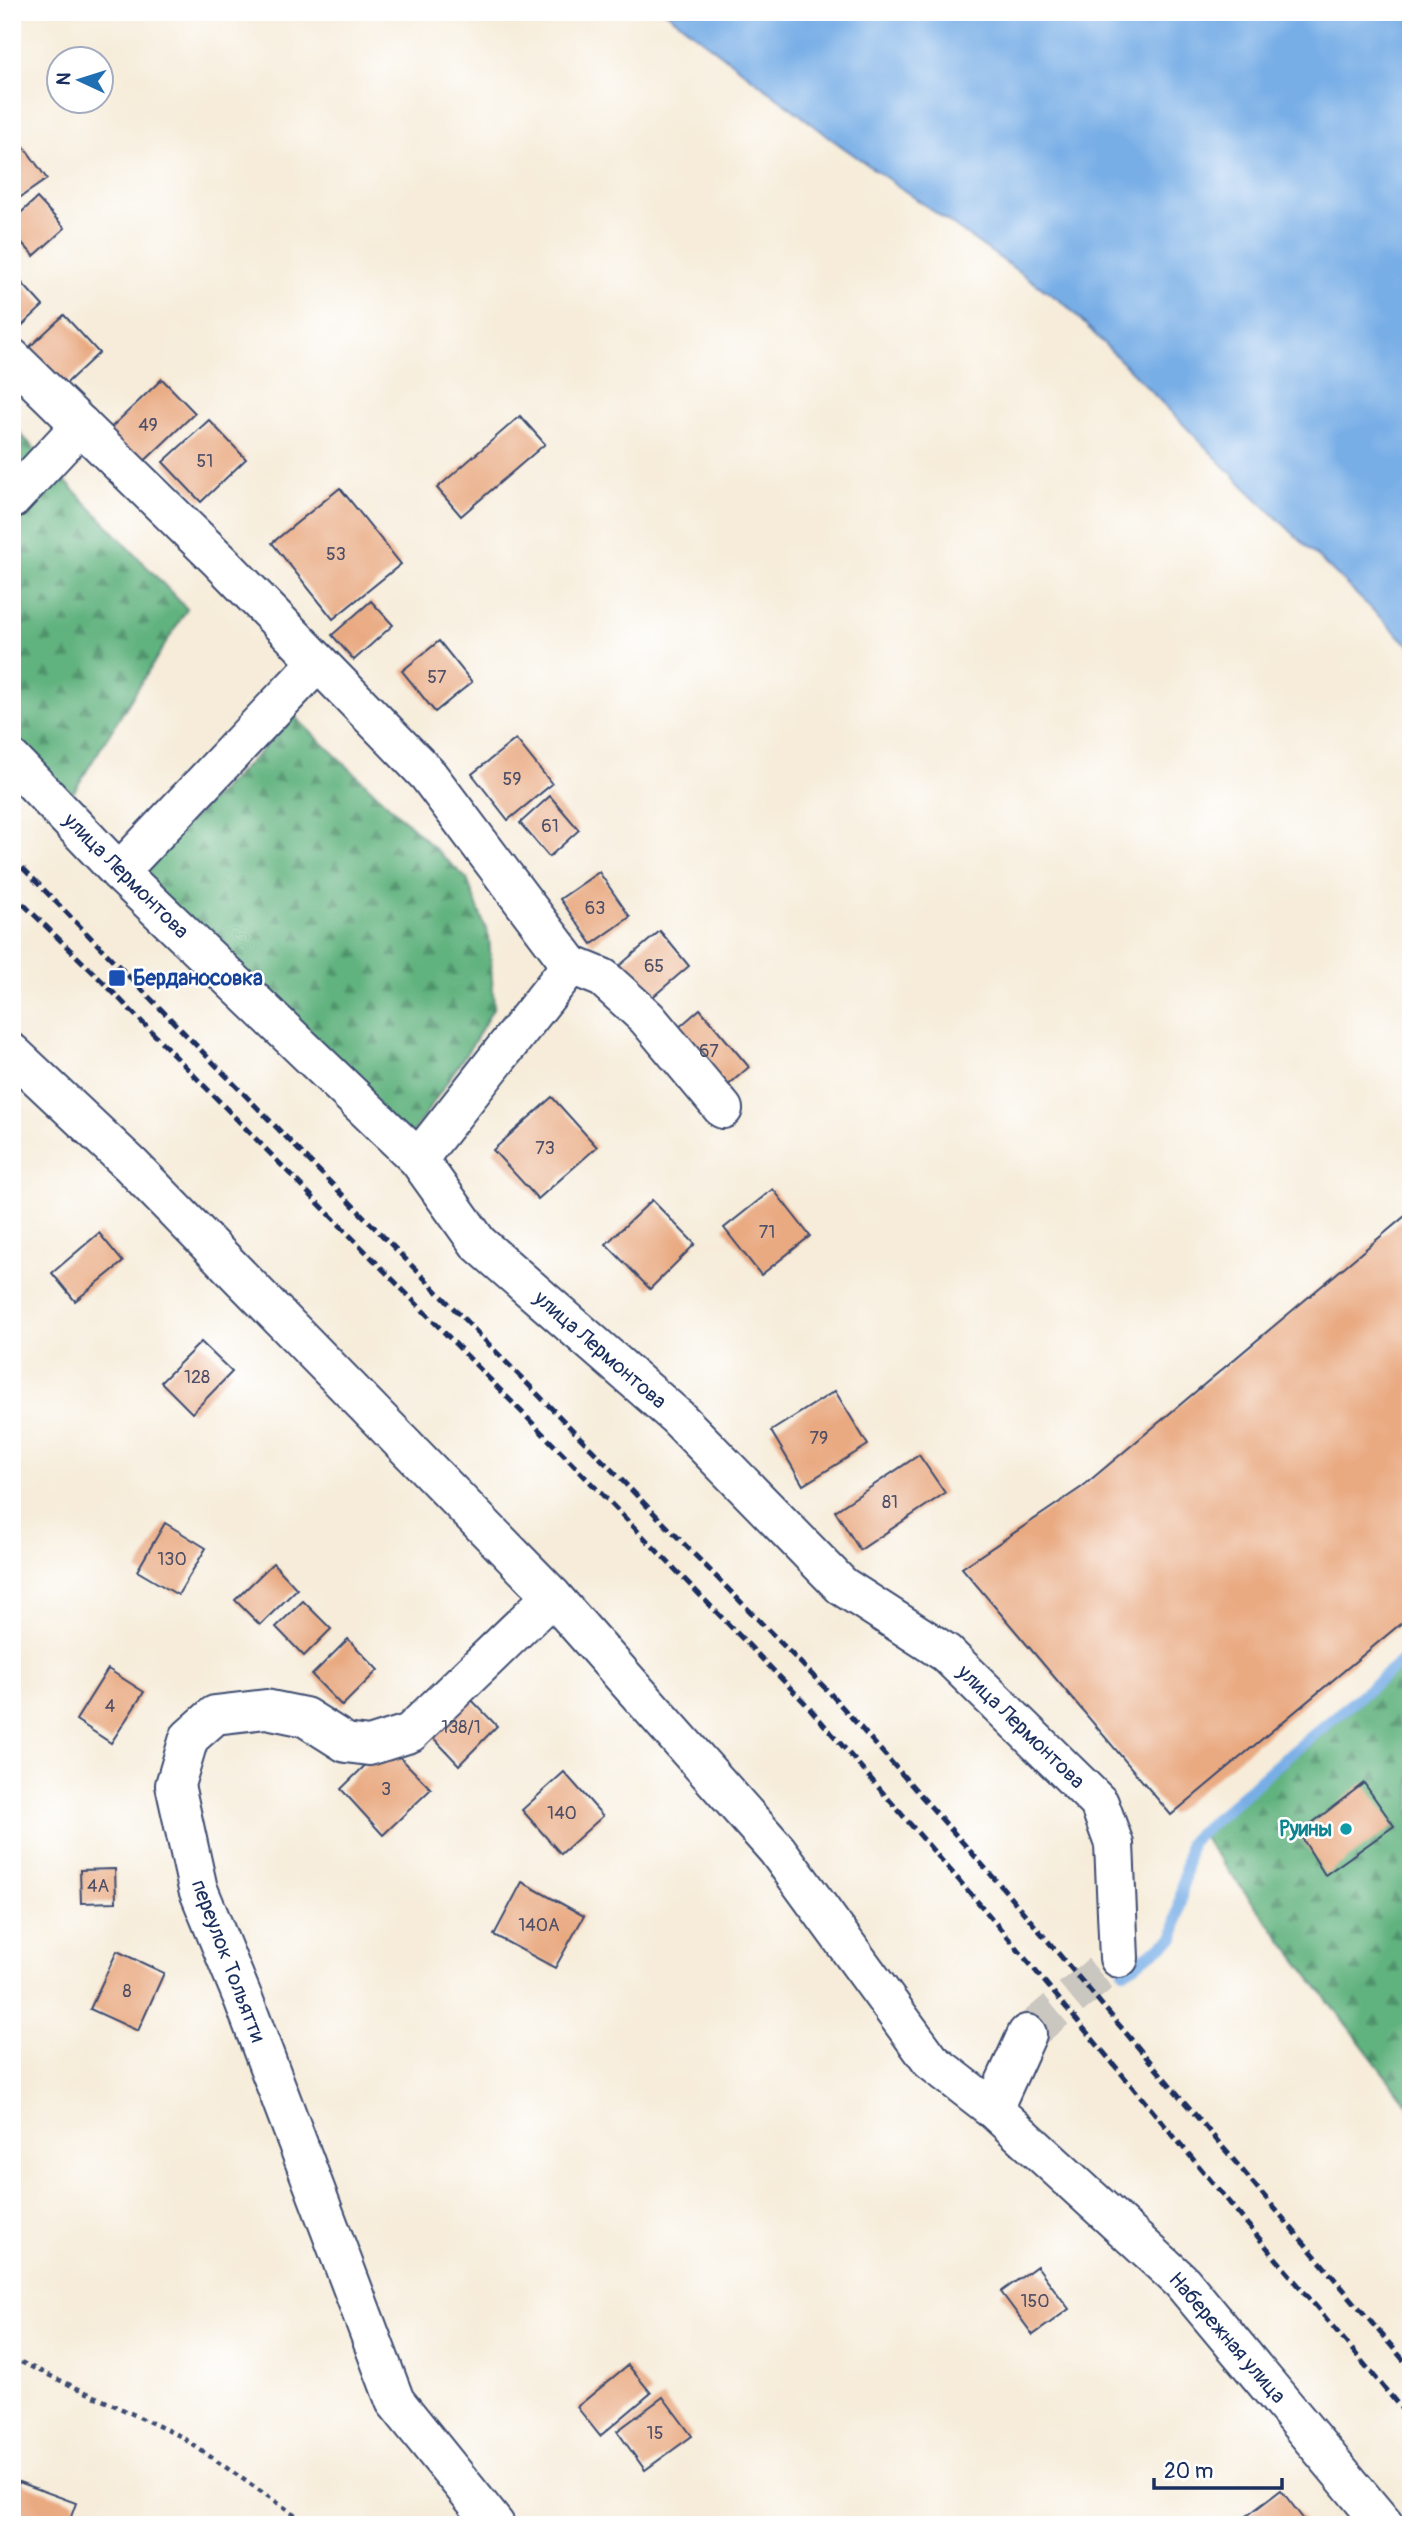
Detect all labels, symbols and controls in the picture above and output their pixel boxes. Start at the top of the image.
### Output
north arrow [46,46,116,116]
text: N [52,71,76,86]
house number: 49 [138,414,158,437]
house number: 51 [197,450,213,473]
house number: 53 [326,543,346,566]
house number: 57 [427,666,447,689]
house number: 59 [502,768,522,791]
street label: улица Лермонтова [57,807,195,945]
house number: 61 [541,815,559,838]
house number: 63 [585,897,605,920]
house number: 65 [644,955,664,978]
place label: Берданосовка [133,965,263,992]
marker: Берданосовка [107,968,127,988]
house number: 67 [699,1040,719,1063]
house number: 73 [535,1137,555,1160]
house number: 71 [759,1221,775,1244]
street label: улица Лермонтова [527,1284,672,1415]
house number: 128 [184,1366,210,1389]
house number: 79 [810,1427,828,1450]
house number: 81 [882,1491,898,1514]
house number: 130 [157,1548,187,1571]
street label: улица Лермонтова [951,1659,1091,1795]
house number: 4 [105,1695,116,1718]
house number: 138/1 [441,1716,481,1739]
house number: 3 [381,1778,391,1801]
house number: 140 [547,1802,577,1825]
place label: Руины [1279,1816,1332,1843]
marker: Руины [1338,1821,1354,1837]
house number: 4А [87,1875,109,1898]
street label: переулок Тольятти [185,1876,271,2046]
house number: 140А [518,1914,560,1937]
house number: 8 [122,1980,132,2003]
street label: Набережная улица [1163,2267,1291,2409]
house number: 150 [1020,2290,1050,2313]
house number: 15 [647,2422,663,2445]
scale bar [1154,2446,1281,2490]
text: 20 m [1164,2458,1213,2485]

